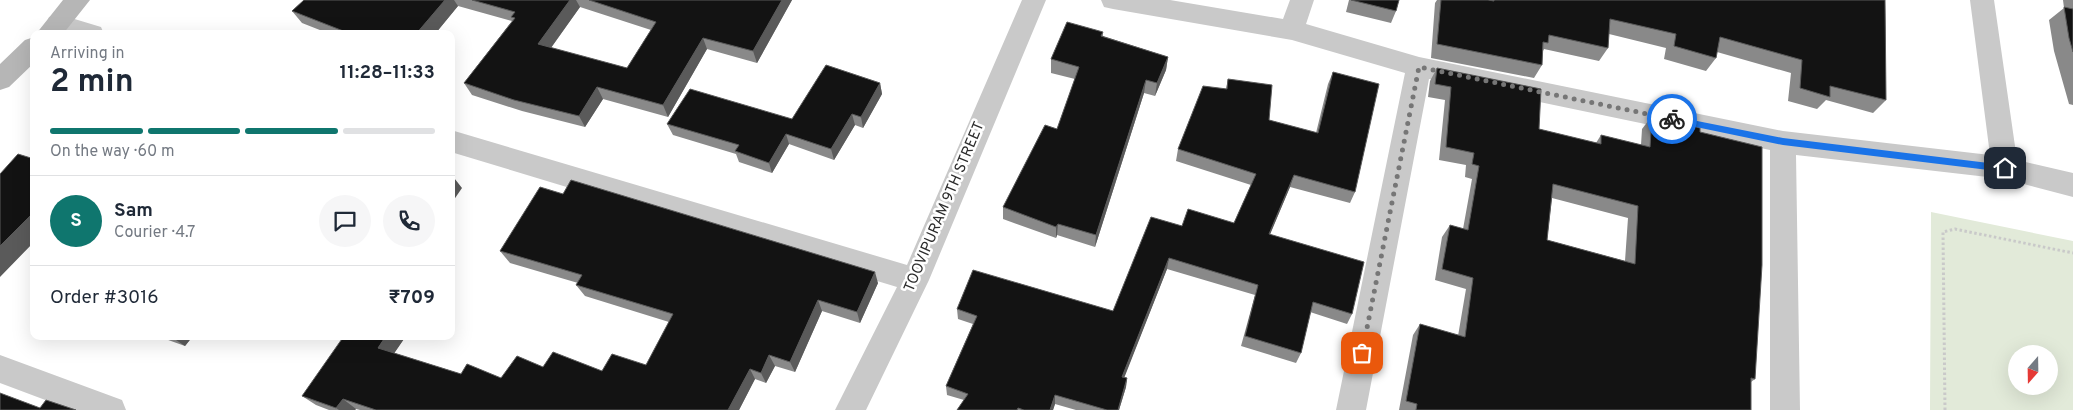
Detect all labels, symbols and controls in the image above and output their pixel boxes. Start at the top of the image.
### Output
text: Arriving in [50,44,125,64]
text: 11:28–11:33 [340,61,435,85]
text: 2 min [50,63,134,103]
courier [1647,94,1697,144]
icon: bike [1658,105,1686,133]
street label: TOOVIPURAM 9TH STREET [900,119,990,295]
text: On the way · 60 m [50,142,175,162]
pin [1984,147,2026,189]
icon: home [1991,154,2019,182]
button: chat [319,195,371,247]
button: phone [383,195,435,247]
text: Sam [114,199,153,223]
text: S [70,209,82,233]
text: Courier · 4.7 [114,223,195,243]
text: Order #3016 [50,286,159,310]
text: ₹709 [388,286,435,310]
pin [1341,332,1383,374]
icon: bag [1348,339,1376,367]
north arrow [2008,345,2058,395]
map controls [2008,345,2058,395]

